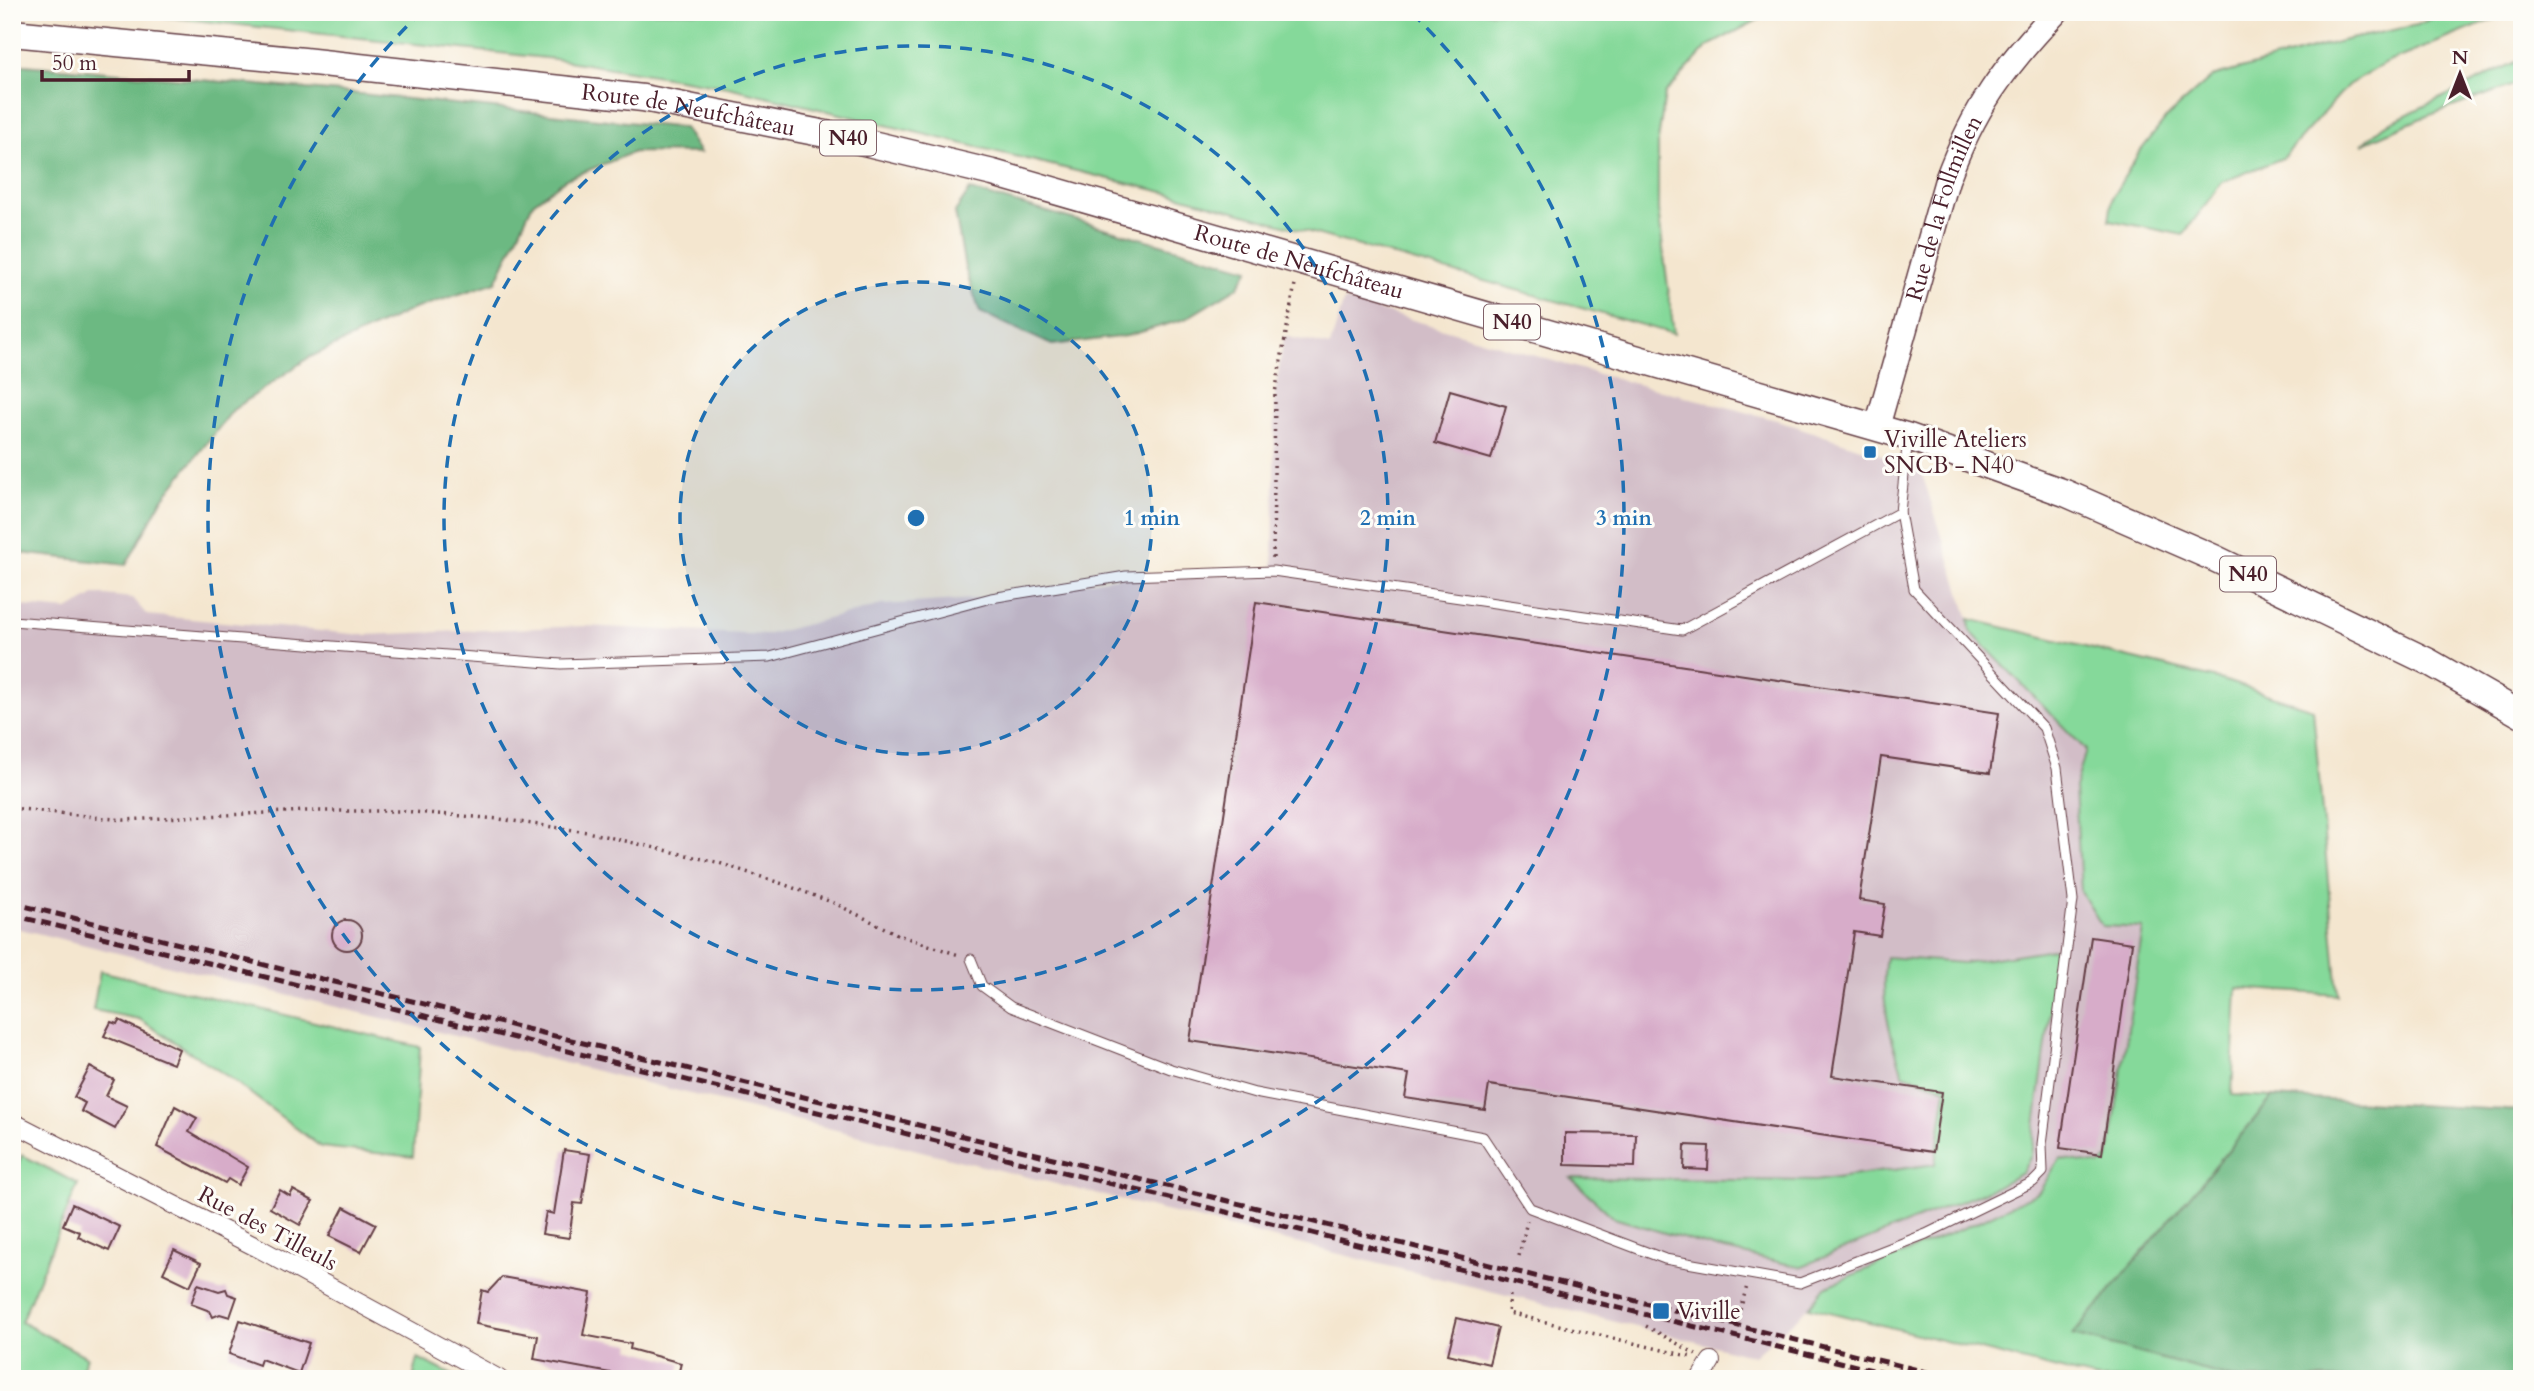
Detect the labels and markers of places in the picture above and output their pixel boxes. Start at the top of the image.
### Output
place label: Viville Ateliers SNCB - N40 [1884,424,2027,481]
marker: Viville Ateliers SNCB - N40 [1862,444,1878,460]
centre of rings [904,506,928,530]
place label: Viville [1677,1296,1741,1327]
marker: Viville [1651,1301,1671,1321]

